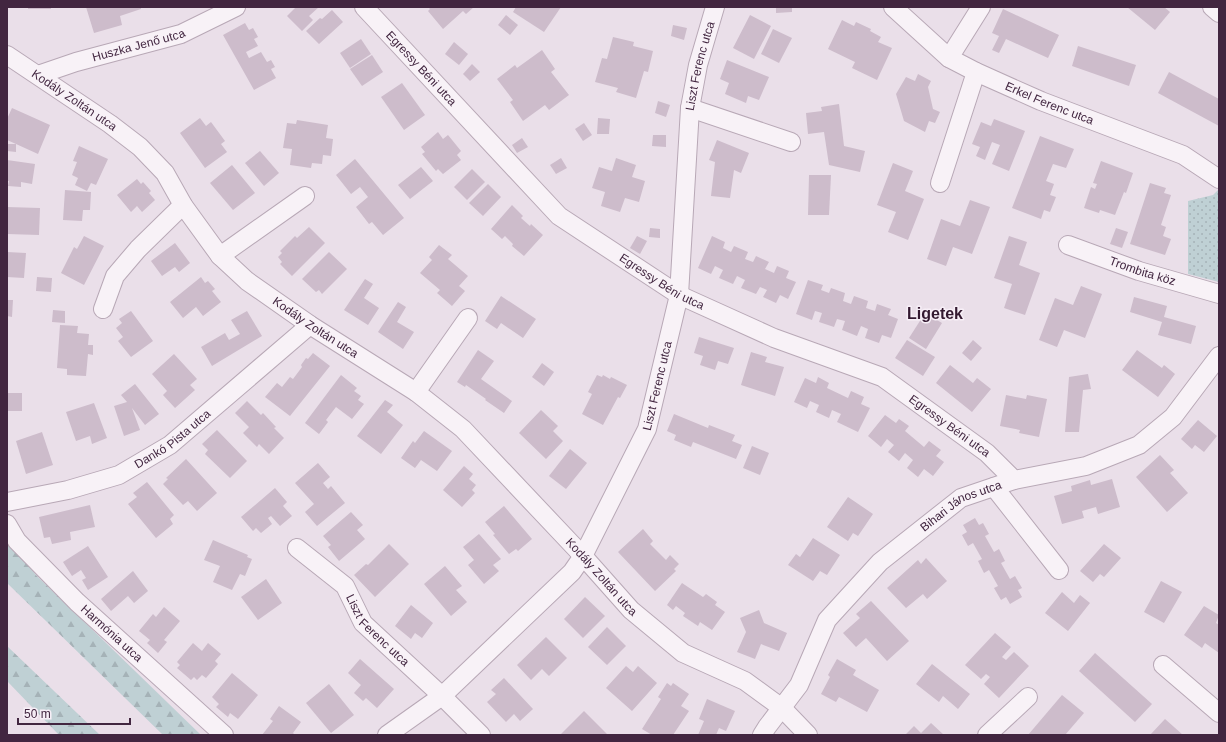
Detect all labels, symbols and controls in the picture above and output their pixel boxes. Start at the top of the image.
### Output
street label: Liszt Ferenc utca [683,19,718,112]
street label: Huszka Jenő utca [91,26,188,64]
street label: Egressy Béni utca [383,28,460,109]
street label: Kodály Zoltán utca [29,67,120,134]
street label: Erkel Ferenc utca [1003,79,1096,127]
street label: Egressy Béni utca [617,251,707,313]
street label: Trombita köz [1107,254,1177,288]
street label: Kodály Zoltán utca [270,294,361,361]
district label: Ligetek [907,305,963,322]
street label: Liszt Ferenc utca [640,339,675,432]
street label: Egressy Béni utca [906,392,993,460]
street label: Dankó Pista utca [132,406,213,471]
street label: Bihari János utca [917,478,1004,534]
street label: Kodály Zoltán utca [563,535,640,619]
street label: Liszt Ferenc utca [343,592,412,669]
street label: Harmónia utca [78,602,146,665]
scale bar [18,700,130,726]
text: 50 m [24,707,51,721]

